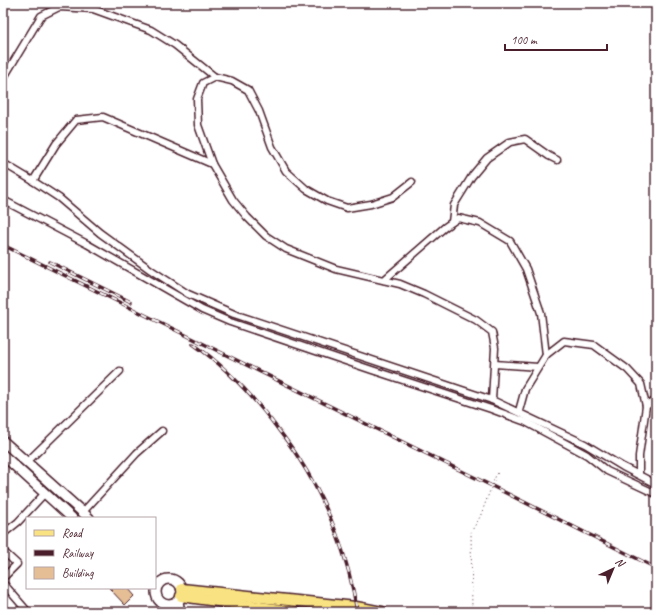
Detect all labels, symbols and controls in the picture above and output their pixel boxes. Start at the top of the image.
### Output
scale bar [505,26,607,52]
text: 100 m [511,32,538,48]
legend [26,517,156,589]
text: Road [62,525,84,541]
text: Railway [62,545,94,561]
north arrow [593,549,633,589]
text: N [613,554,629,571]
text: Building [62,565,94,581]

